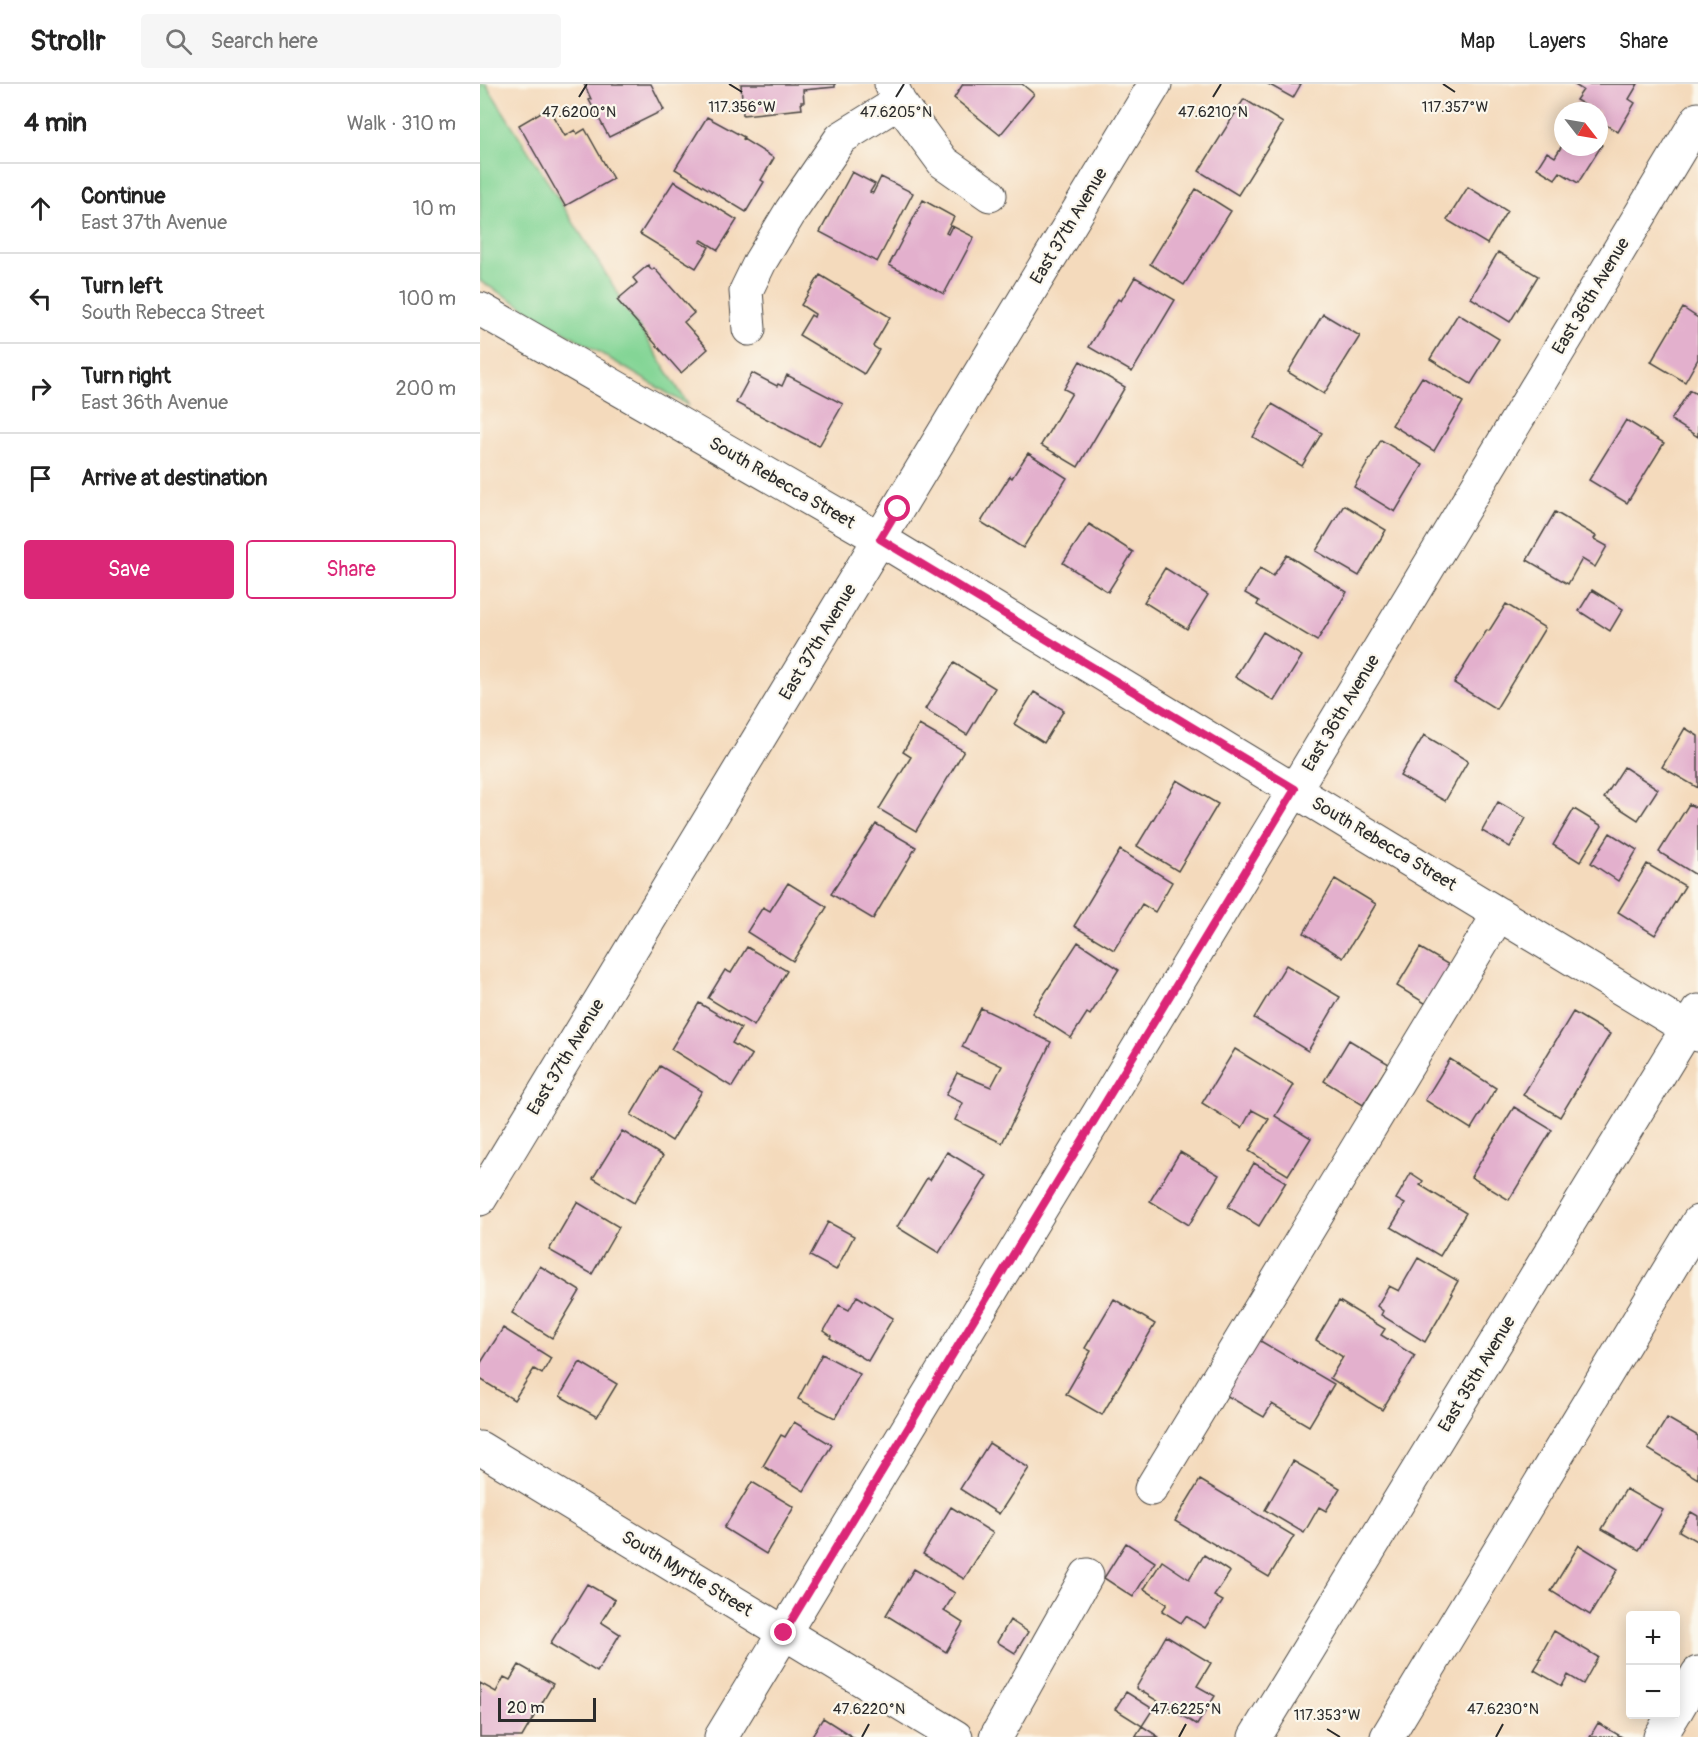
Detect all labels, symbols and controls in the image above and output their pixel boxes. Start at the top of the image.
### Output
search box [141,14,561,68]
text: Strollr [30,24,105,59]
icon: search [162,25,195,58]
text: Search here [210,27,318,55]
text: Map [1460,28,1495,55]
text: Layers [1528,28,1586,55]
text: Share [1619,28,1668,55]
text: 117.356°W [708,98,776,117]
text: 117.357°W [1422,98,1489,117]
north arrow [1554,102,1608,156]
text: 47.6200°N [542,103,616,122]
text: 47.6205°N [860,103,932,122]
text: 47.6210°N [1178,103,1248,122]
text: 4 min [24,107,87,139]
text: Walk · 310 m [347,111,456,136]
street label: East 37th Avenue [1025,164,1113,288]
text: Continue [81,182,165,210]
icon: ahead [24,192,57,225]
text: 10 m [412,196,456,221]
text: East 37th Avenue [81,210,227,235]
street label: East 36th Avenue [1547,233,1635,359]
text: Turn left [81,272,163,300]
icon: left [24,282,57,315]
text: 100 m [399,286,456,311]
text: South Rebecca Street [81,300,265,325]
text: Turn right [81,362,171,390]
icon: right [24,372,57,405]
text: 200 m [395,376,456,401]
text: East 36th Avenue [81,390,228,415]
street label: South Rebecca Street [705,432,860,535]
icon: arrive [24,462,57,495]
text: Arrive at destination [81,464,267,492]
route start [884,495,910,521]
button: Save [24,540,234,599]
button: Share [246,540,456,599]
street label: East 37th Avenue [774,580,862,704]
street label: East 36th Avenue [1297,650,1385,776]
street label: South Rebecca Street [1307,792,1461,897]
street label: East 37th Avenue [522,995,610,1119]
street label: East 35th Avenue [1433,1312,1521,1436]
street label: South Myrtle Street [617,1526,757,1623]
map controls [1626,1611,1680,1719]
button: + [1626,1611,1680,1665]
route end [770,1619,796,1645]
button: − [1626,1665,1680,1719]
scale bar [498,1695,596,1722]
text: 20 m [507,1698,545,1718]
text: 47.6220°N [833,1700,905,1719]
text: 47.6225°N [1151,1700,1221,1719]
text: 47.6230°N [1467,1700,1539,1719]
text: 117.353°W [1293,1706,1361,1725]

